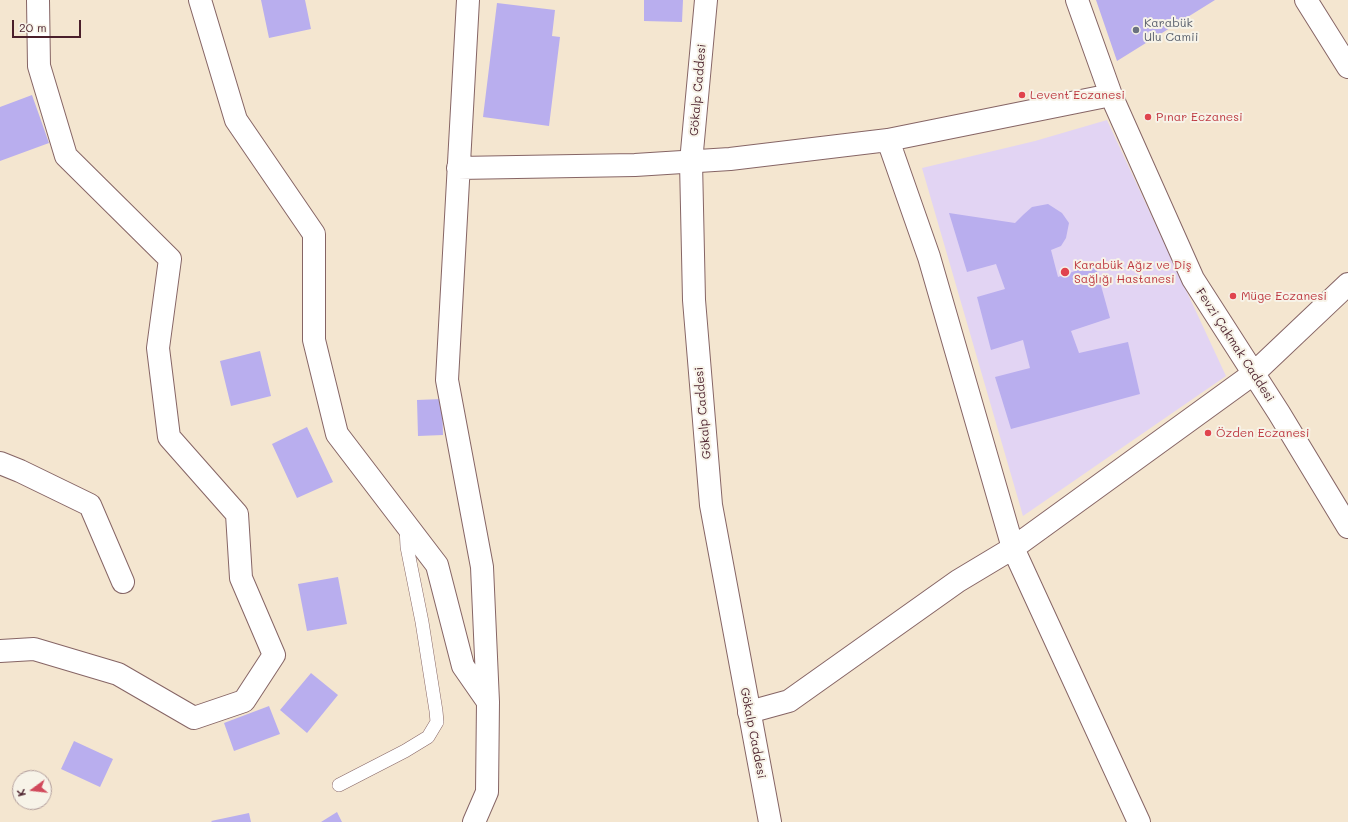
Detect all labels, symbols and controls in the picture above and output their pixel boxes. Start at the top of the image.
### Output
scale bar [14,12,83,38]
place label: Karabük Ulu Camii [1144,16,1198,44]
text: 20 m [19,19,47,35]
marker: Karabük Ulu Camii [1131,25,1141,35]
street label: Gökalp Caddesi [687,43,709,137]
place label: Levent Eczanesi [1030,88,1125,102]
marker: Levent Eczanesi [1017,90,1027,100]
place label: Pınar Eczanesi [1156,110,1243,124]
marker: Pınar Eczanesi [1143,112,1153,122]
place label: Karabük Ağız ve Diş Sağlığı Hastanesi [1074,258,1192,286]
marker: Karabük Ağız ve Diş Sağlığı Hastanesi [1059,266,1071,278]
street label: Fevzi Çakmak Caddesi [1193,286,1277,404]
place label: Müge Eczanesi [1241,289,1327,303]
marker: Müge Eczanesi [1228,291,1238,301]
street label: Gökalp Caddesi [692,366,714,460]
place label: Özden Eczanesi [1216,426,1309,440]
marker: Özden Eczanesi [1203,428,1213,438]
street label: Gökalp Caddesi [737,686,769,780]
north arrow [12,770,52,810]
text: K [13,788,29,798]

